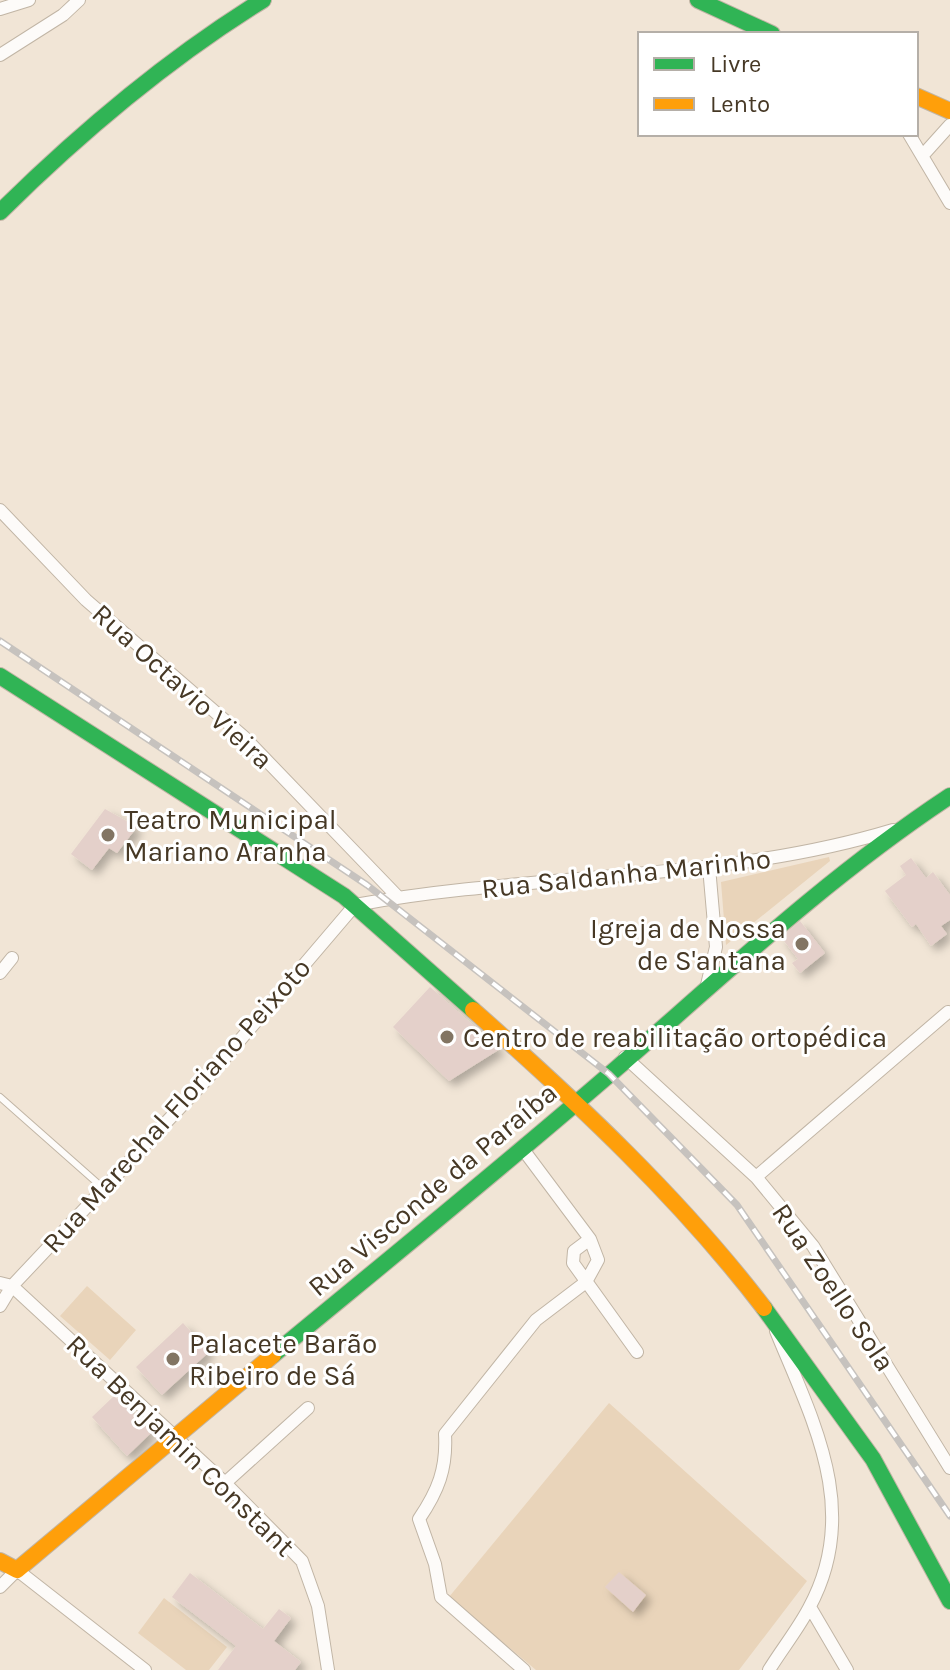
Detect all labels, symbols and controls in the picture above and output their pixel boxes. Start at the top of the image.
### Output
legend [638,32,918,136]
text: Livre [710,50,761,78]
text: Lento [710,90,770,118]
street label: Rua Octavio Vieira [86,597,280,776]
place label: Teatro Municipal Mariano Aranha [124,803,337,868]
marker: Teatro Municipal Mariano Aranha [99,826,117,844]
street label: Rua Saldanha Marinho [480,842,772,905]
place label: Igreja de Nossa de S'antana [590,912,786,977]
marker: Igreja de Nossa de S'antana [793,935,811,953]
street label: Rua Marechal Floriano Peixoto [35,951,318,1260]
place label: Centro de reabilitação ortopédica [463,1021,887,1054]
marker: Centro de reabilitação ortopédica [438,1028,456,1046]
street label: Rua Visconde da Paraíba [301,1076,563,1303]
street label: Rua Zoello Sola [765,1197,902,1378]
place label: Palacete Barão Ribeiro de Sá [189,1327,377,1392]
street label: Rua Benjamin Constant [60,1328,302,1563]
marker: Palacete Barão Ribeiro de Sá [164,1350,182,1368]

